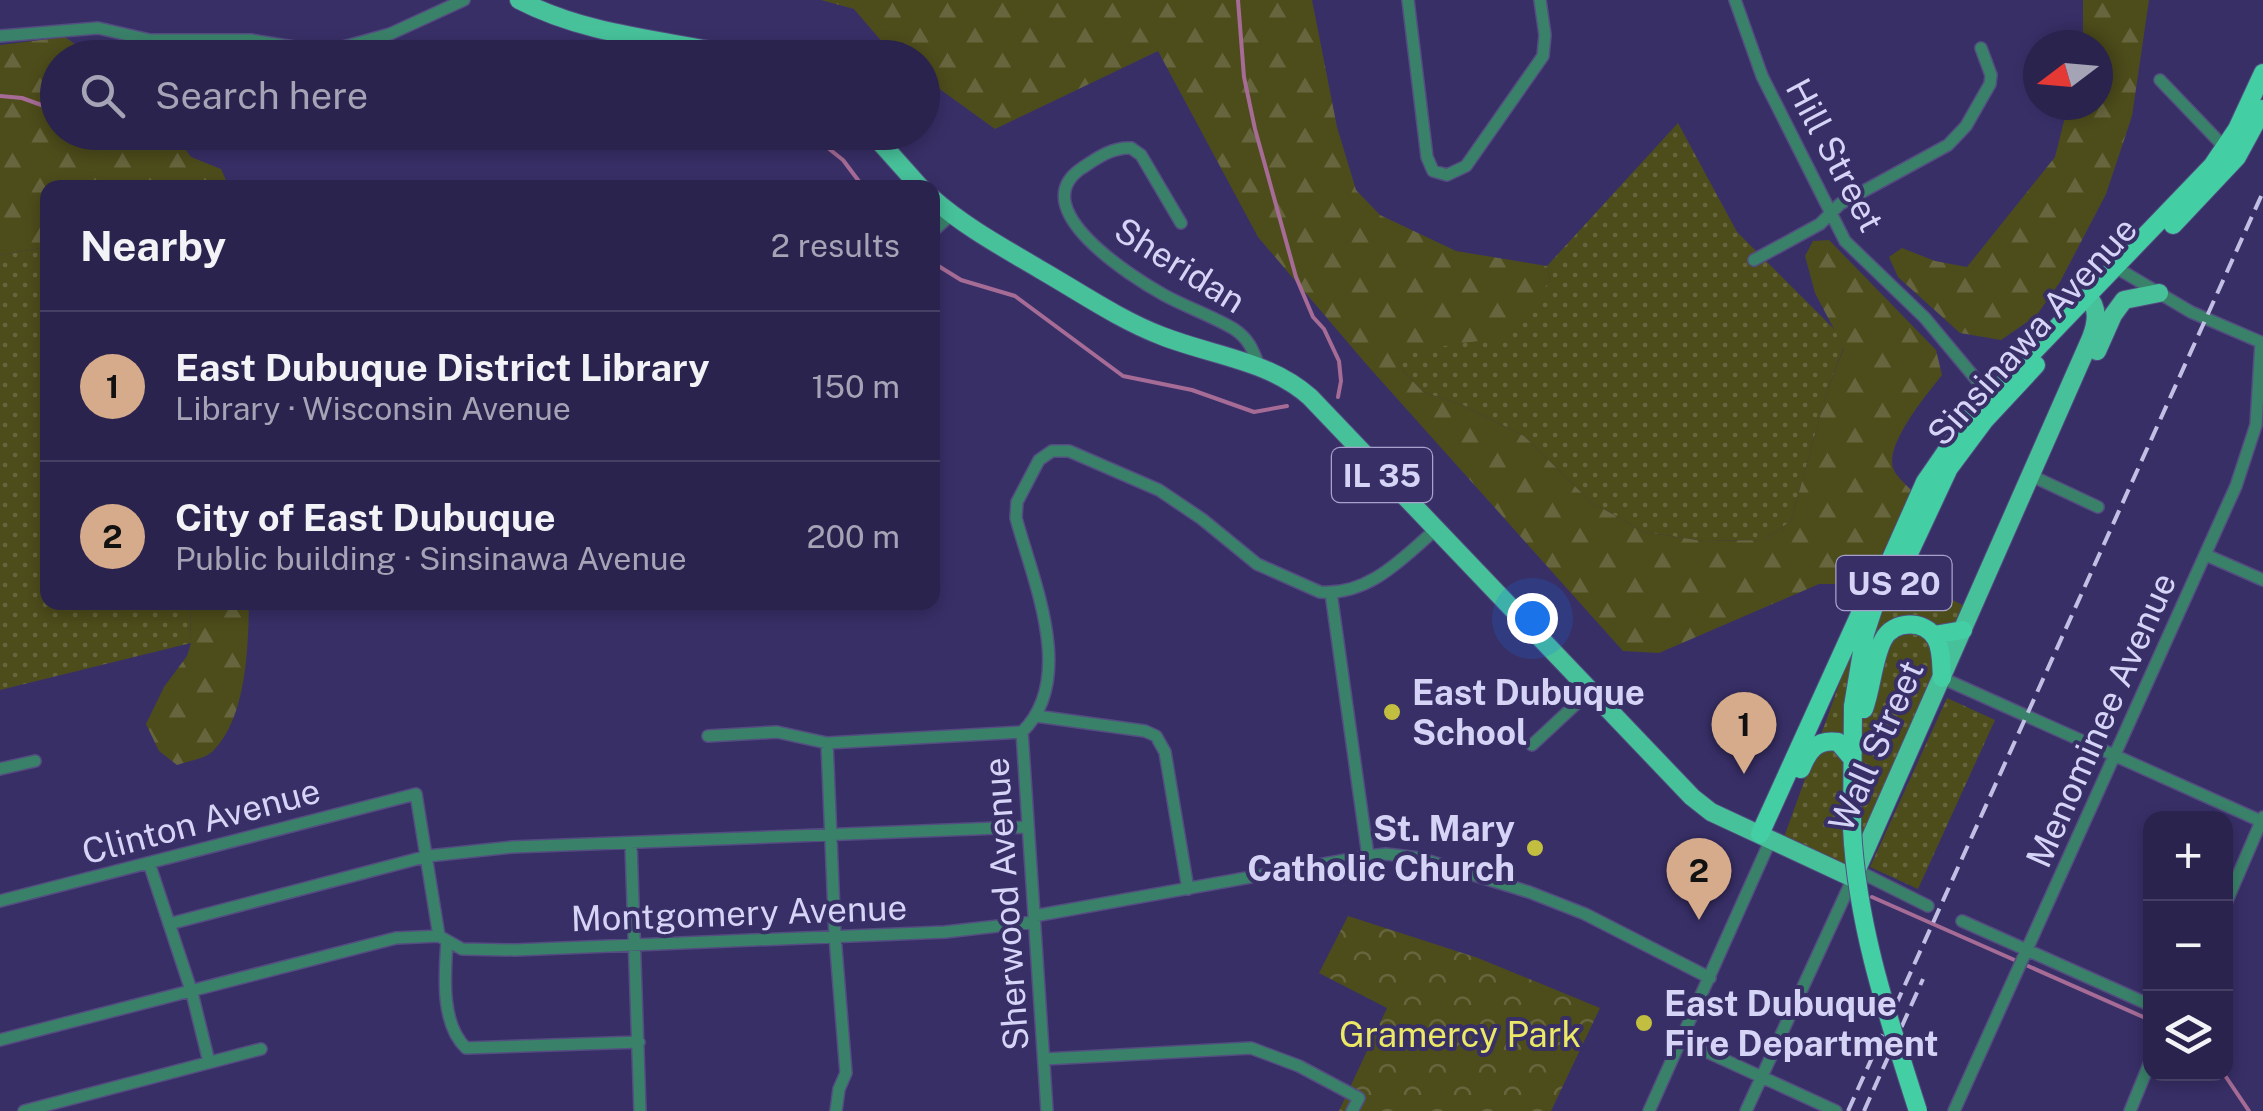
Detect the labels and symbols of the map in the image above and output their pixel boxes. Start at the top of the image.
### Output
north arrow [2023,30,2113,120]
street label: Hill Street [1778,72,1892,238]
street label: Sinsinawa Avenue [1919,208,2145,454]
street label: Sheridan [1107,209,1253,321]
road number: IL 35 [1332,448,1432,502]
road number: US 20 [1836,556,1952,610]
street label: Menominee Avenue [2018,566,2184,874]
your location [1507,593,1558,644]
street label: Wall Street [1820,654,1932,838]
place label: East Dubuque School [1412,672,1645,753]
pin: 1 [1712,692,1776,774]
marker: East Dubuque School [1381,701,1403,723]
street label: Sherwood Avenue [975,756,1037,1052]
street label: Clinton Avenue [78,770,324,872]
place label: St. Mary Catholic Church [1247,808,1515,889]
marker: St. Mary Catholic Church [1524,837,1546,859]
pin: 2 [1666,838,1732,920]
street label: Montgomery Avenue [570,887,908,939]
place label: East Dubuque Fire Department [1664,983,1939,1064]
marker: East Dubuque Fire Department [1633,1012,1655,1034]
park label: Gramercy Park [1339,1014,1581,1055]

